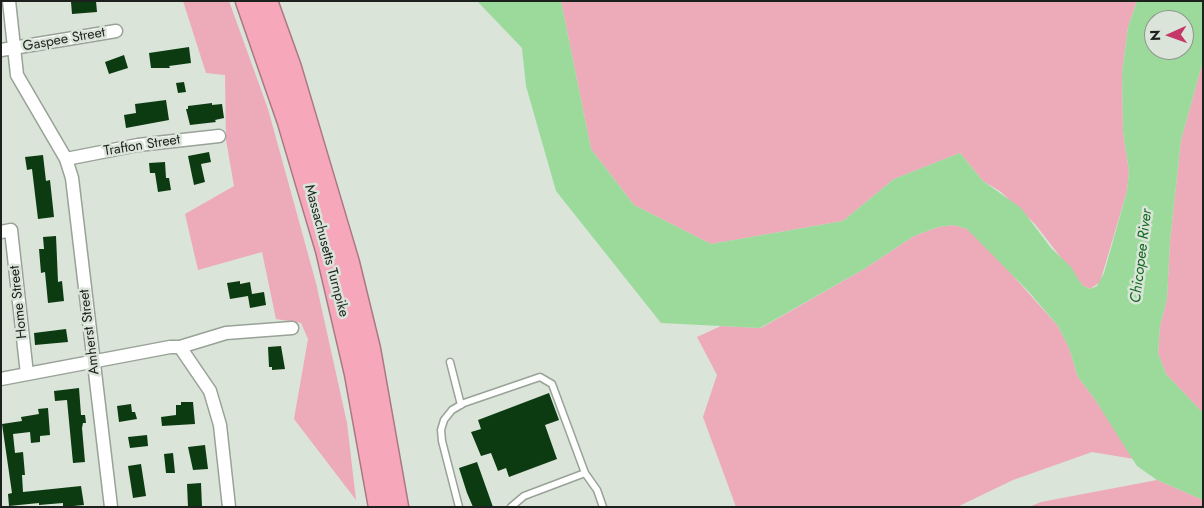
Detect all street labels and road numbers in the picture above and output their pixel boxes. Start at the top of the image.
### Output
street label: Gaspee Street [22,25,106,55]
street label: Trafton Street [103,132,181,160]
street label: Massachusetts Turnpike [300,183,352,319]
street label: Home Street [7,265,31,339]
street label: Amherst Street [76,288,104,376]

